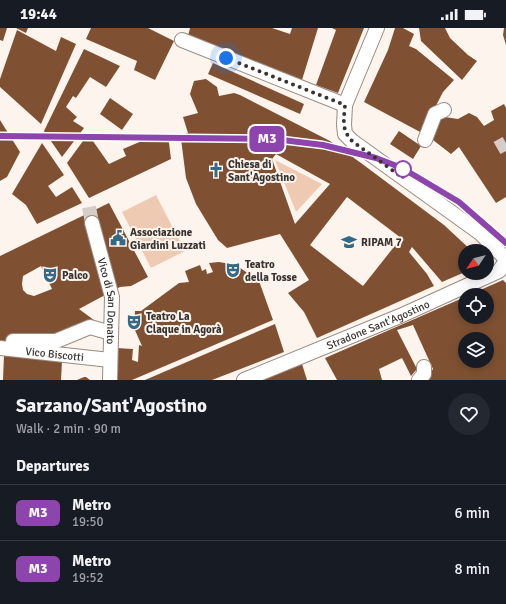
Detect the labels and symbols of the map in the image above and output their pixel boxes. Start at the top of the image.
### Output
your location [216,48,236,68]
line badge: M3 [249,126,285,152]
place label: Chiesa di Sant'Agostino [228,158,295,184]
unlabelled marker [394,160,412,178]
church icon: Chiesa di Sant'Agostino [207,161,225,179]
place label: Associazione Giardini Luzzati [130,226,206,252]
public building icon: Associazione Giardini Luzzati [109,229,127,247]
school or university icon: RIPAM 7 [340,233,358,251]
place label: RIPAM 7 [361,236,402,249]
north arrow [458,244,494,280]
street label: Vico di San Donato [95,256,119,345]
place label: Teatro della Tosse [245,258,297,284]
theatre icon: Teatro della Tosse [224,261,242,279]
theatre icon: Palco [41,266,59,284]
place label: Palco [62,269,88,282]
street label: Stradone Sant'Agostino [325,297,432,352]
place label: Teatro La Claque in Agorà [146,310,222,336]
theatre icon: Teatro La Claque in Agorà [125,313,143,331]
street label: Vico Biscotti [25,344,85,364]

